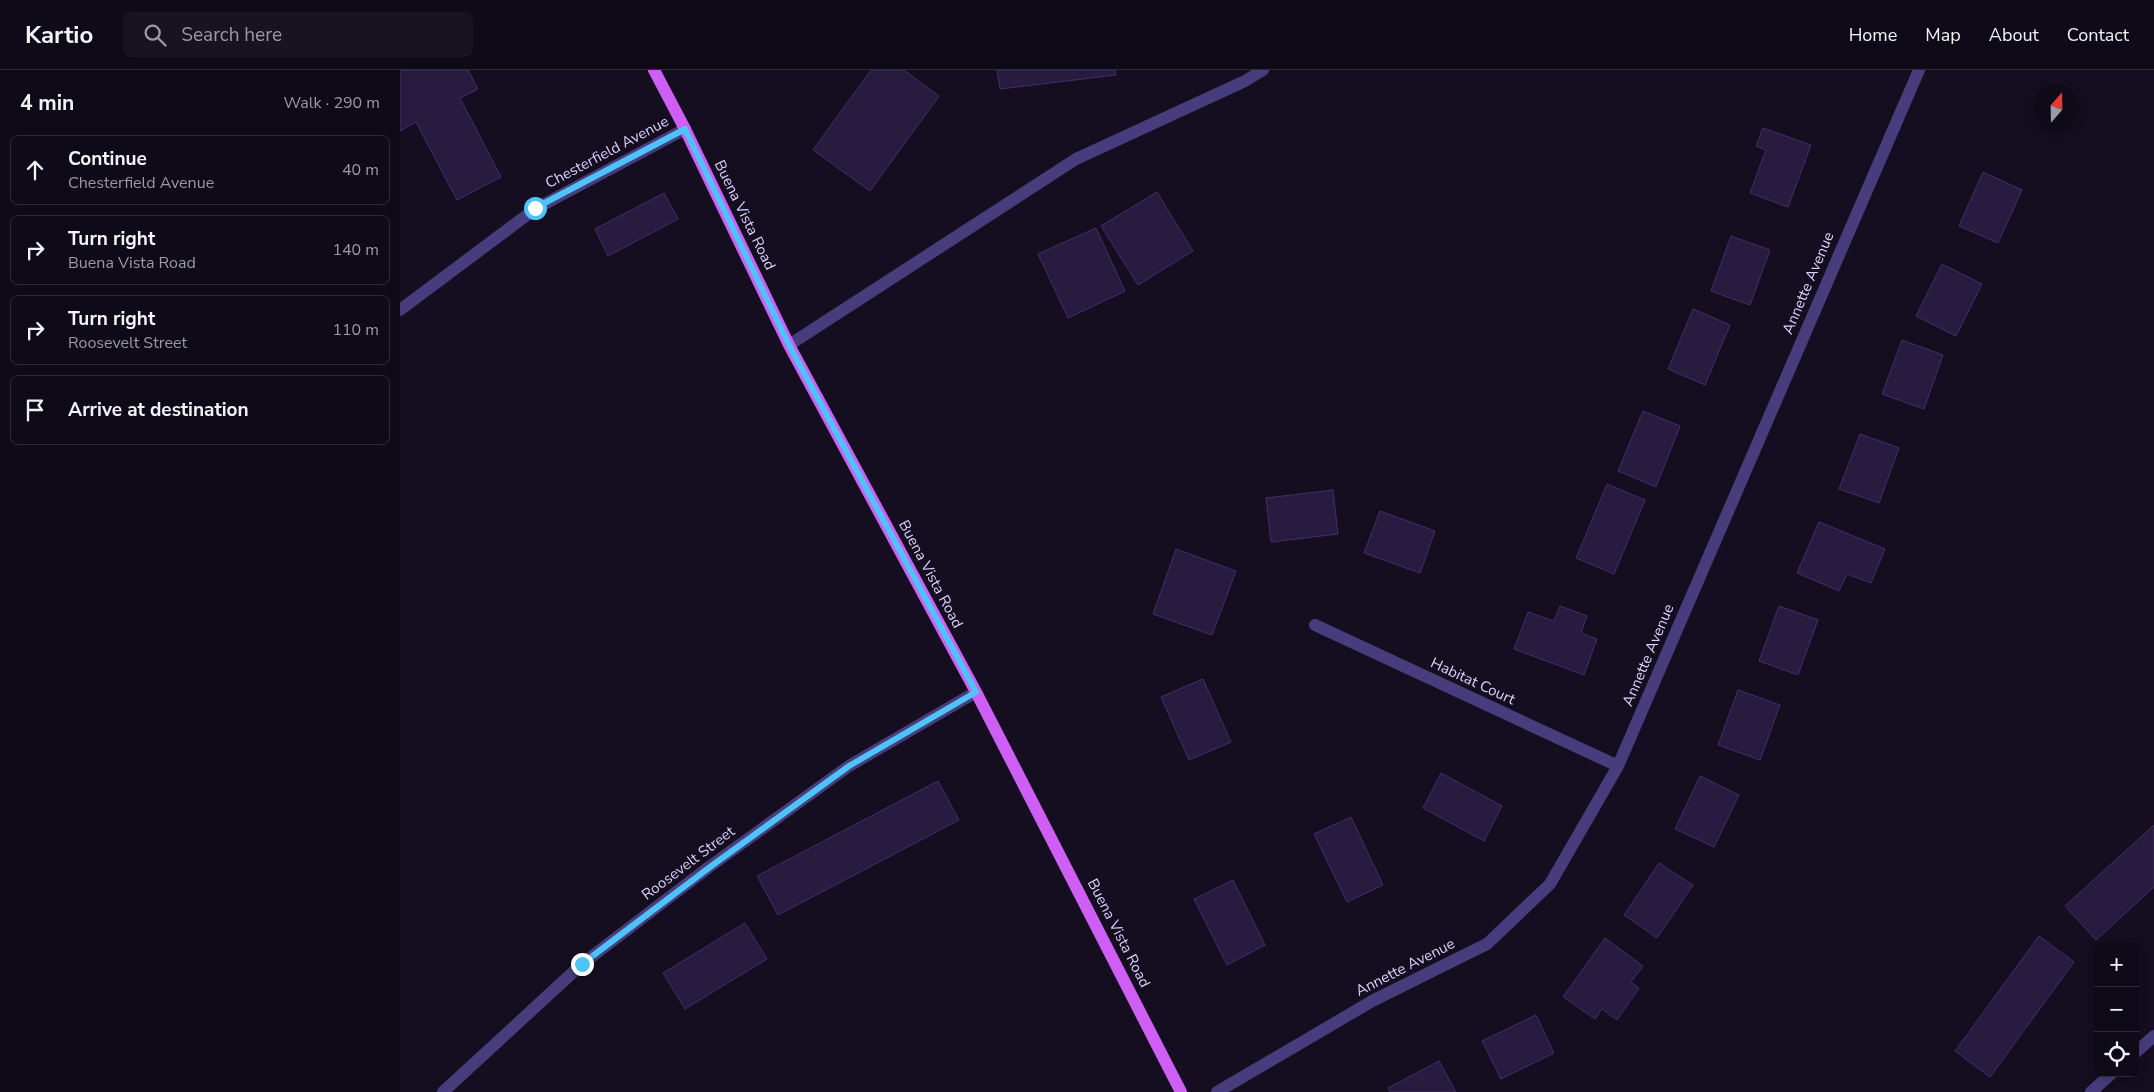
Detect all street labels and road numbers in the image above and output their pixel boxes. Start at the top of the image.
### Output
street label: Chesterfield Avenue [542,111,672,193]
street label: Buena Vista Road [710,157,780,273]
street label: Annette Avenue [1777,229,1839,337]
street label: Buena Vista Road [894,516,968,632]
street label: Annette Avenue [1617,601,1679,709]
street label: Habitat Court [1427,653,1519,710]
street label: Roosevelt Street [637,821,739,905]
street label: Buena Vista Road [1083,875,1155,991]
street label: Annette Avenue [1352,933,1458,1001]

